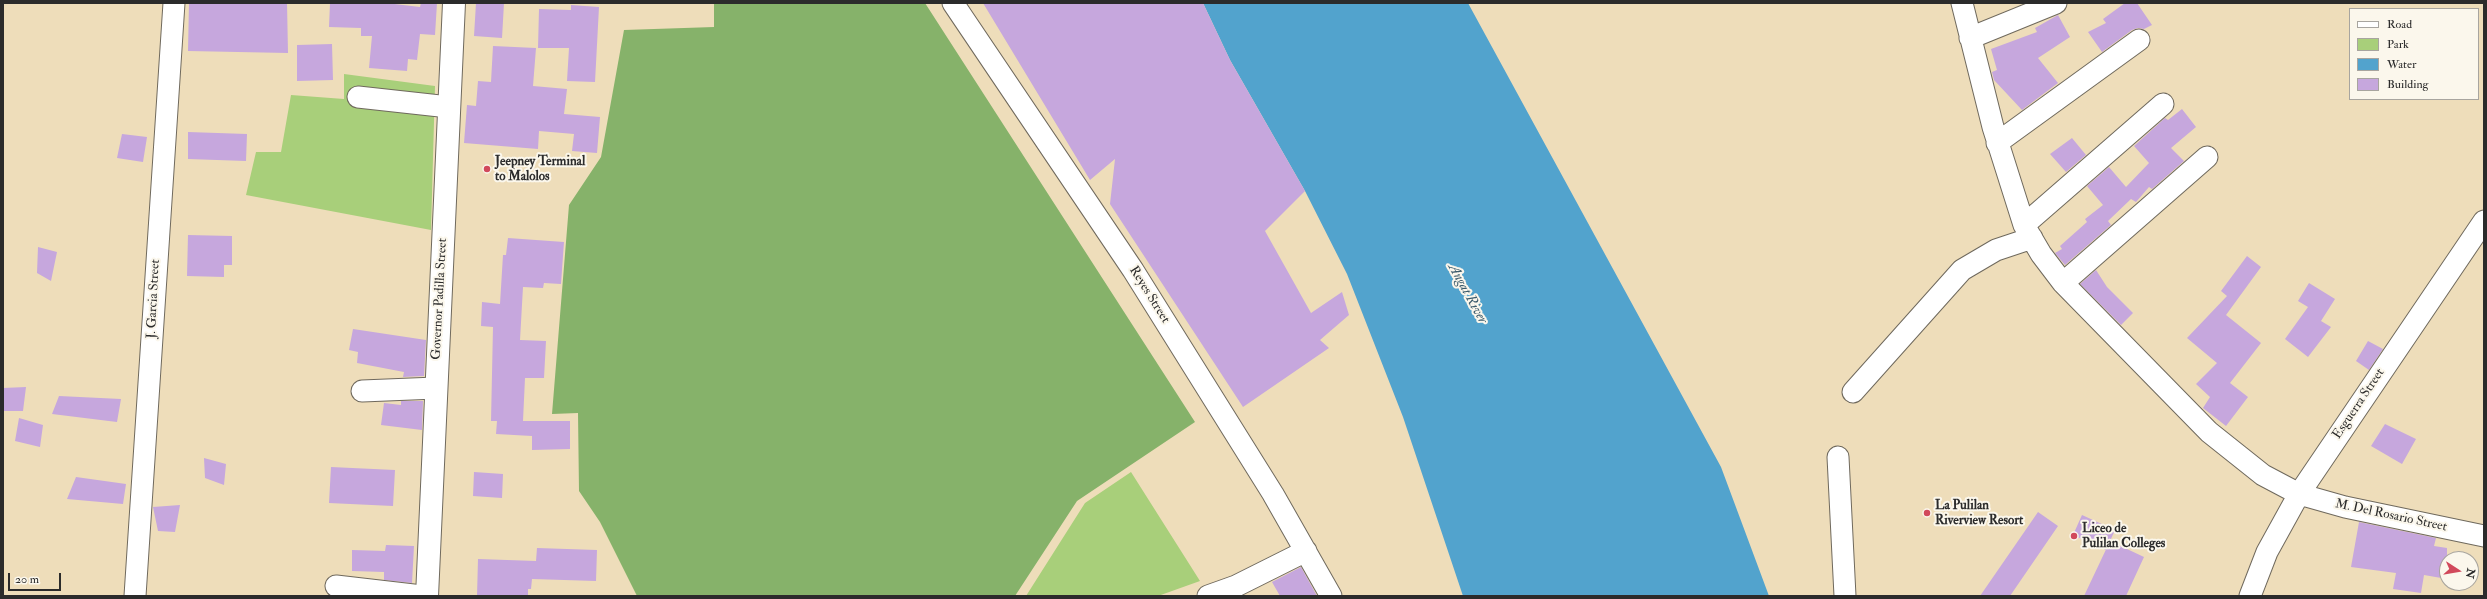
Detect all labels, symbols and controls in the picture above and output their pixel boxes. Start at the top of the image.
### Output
legend [2349,8,2479,100]
text: Road [2387,17,2412,32]
text: Park [2387,37,2409,52]
text: Water [2387,57,2416,72]
text: Building [2387,77,2428,92]
place label: Jeepney Terminal to Malolos [495,154,585,185]
marker: Jeepney Terminal to Malolos [482,164,492,174]
street label: Governor Padilla Street [429,238,451,360]
street label: J. Garcia Street [144,259,164,339]
water label: Angat River [1444,261,1490,327]
street label: Reyes Street [1125,264,1173,326]
street label: Esguerra Street [2330,366,2388,442]
street label: M. Del Rosario Street [2334,497,2448,535]
place label: La Pulilan Riverview Resort [1935,498,2023,529]
marker: La Pulilan Riverview Resort [1922,508,1932,518]
place label: Liceo de Pulilan Colleges [2082,521,2165,552]
marker: Liceo de Pulilan Colleges [2069,531,2079,541]
north arrow [2439,551,2479,591]
scale bar [10,565,63,591]
text: N [2463,567,2478,580]
text: 20 m [15,572,39,587]

